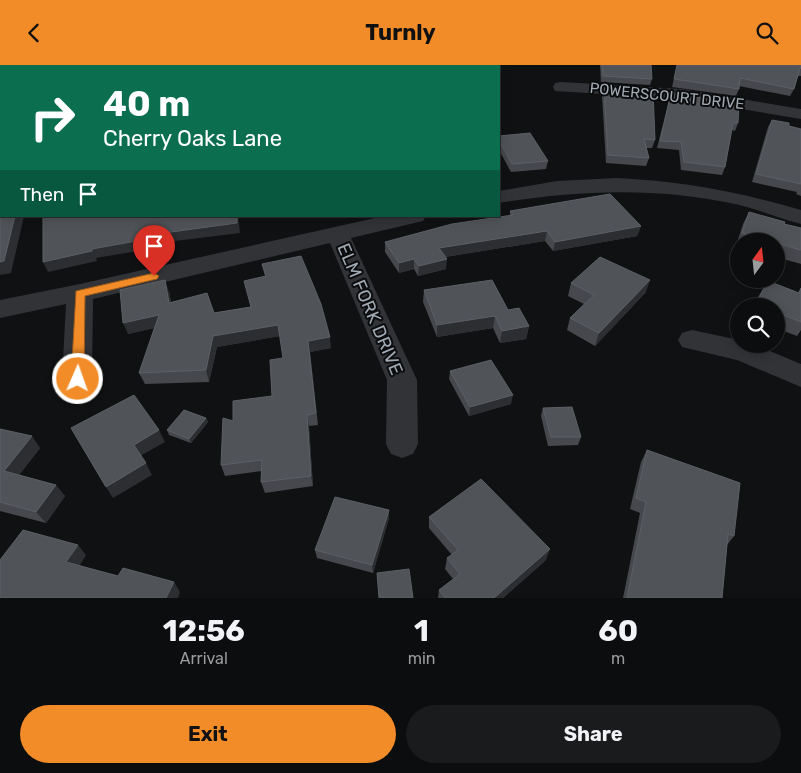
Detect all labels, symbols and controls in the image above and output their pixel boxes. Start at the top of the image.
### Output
icon: back [20,19,48,47]
text: Turnly [365,19,436,46]
icon: search [753,19,781,47]
street label: POWERSCOURT DRIVE [589,79,745,113]
text: 40 m [103,83,190,125]
icon: right [20,85,85,150]
text: Cherry Oaks Lane [103,125,282,152]
icon: arrive [74,180,102,208]
text: Then [20,183,64,206]
pin [133,225,175,276]
icon: arrive [140,232,168,260]
north arrow [730,233,785,287]
map controls [730,233,785,353]
street label: ELM FORK DRIVE [332,240,408,378]
button: search [730,298,785,353]
position arrow [51,352,103,404]
text: 12:56 [163,613,245,649]
text: 1 [414,613,429,649]
text: 60 [598,613,638,649]
text: Arrival [180,649,228,668]
text: min [408,649,435,668]
text: m [611,649,625,668]
button: Exit [20,705,396,763]
button: Share [406,705,781,763]

